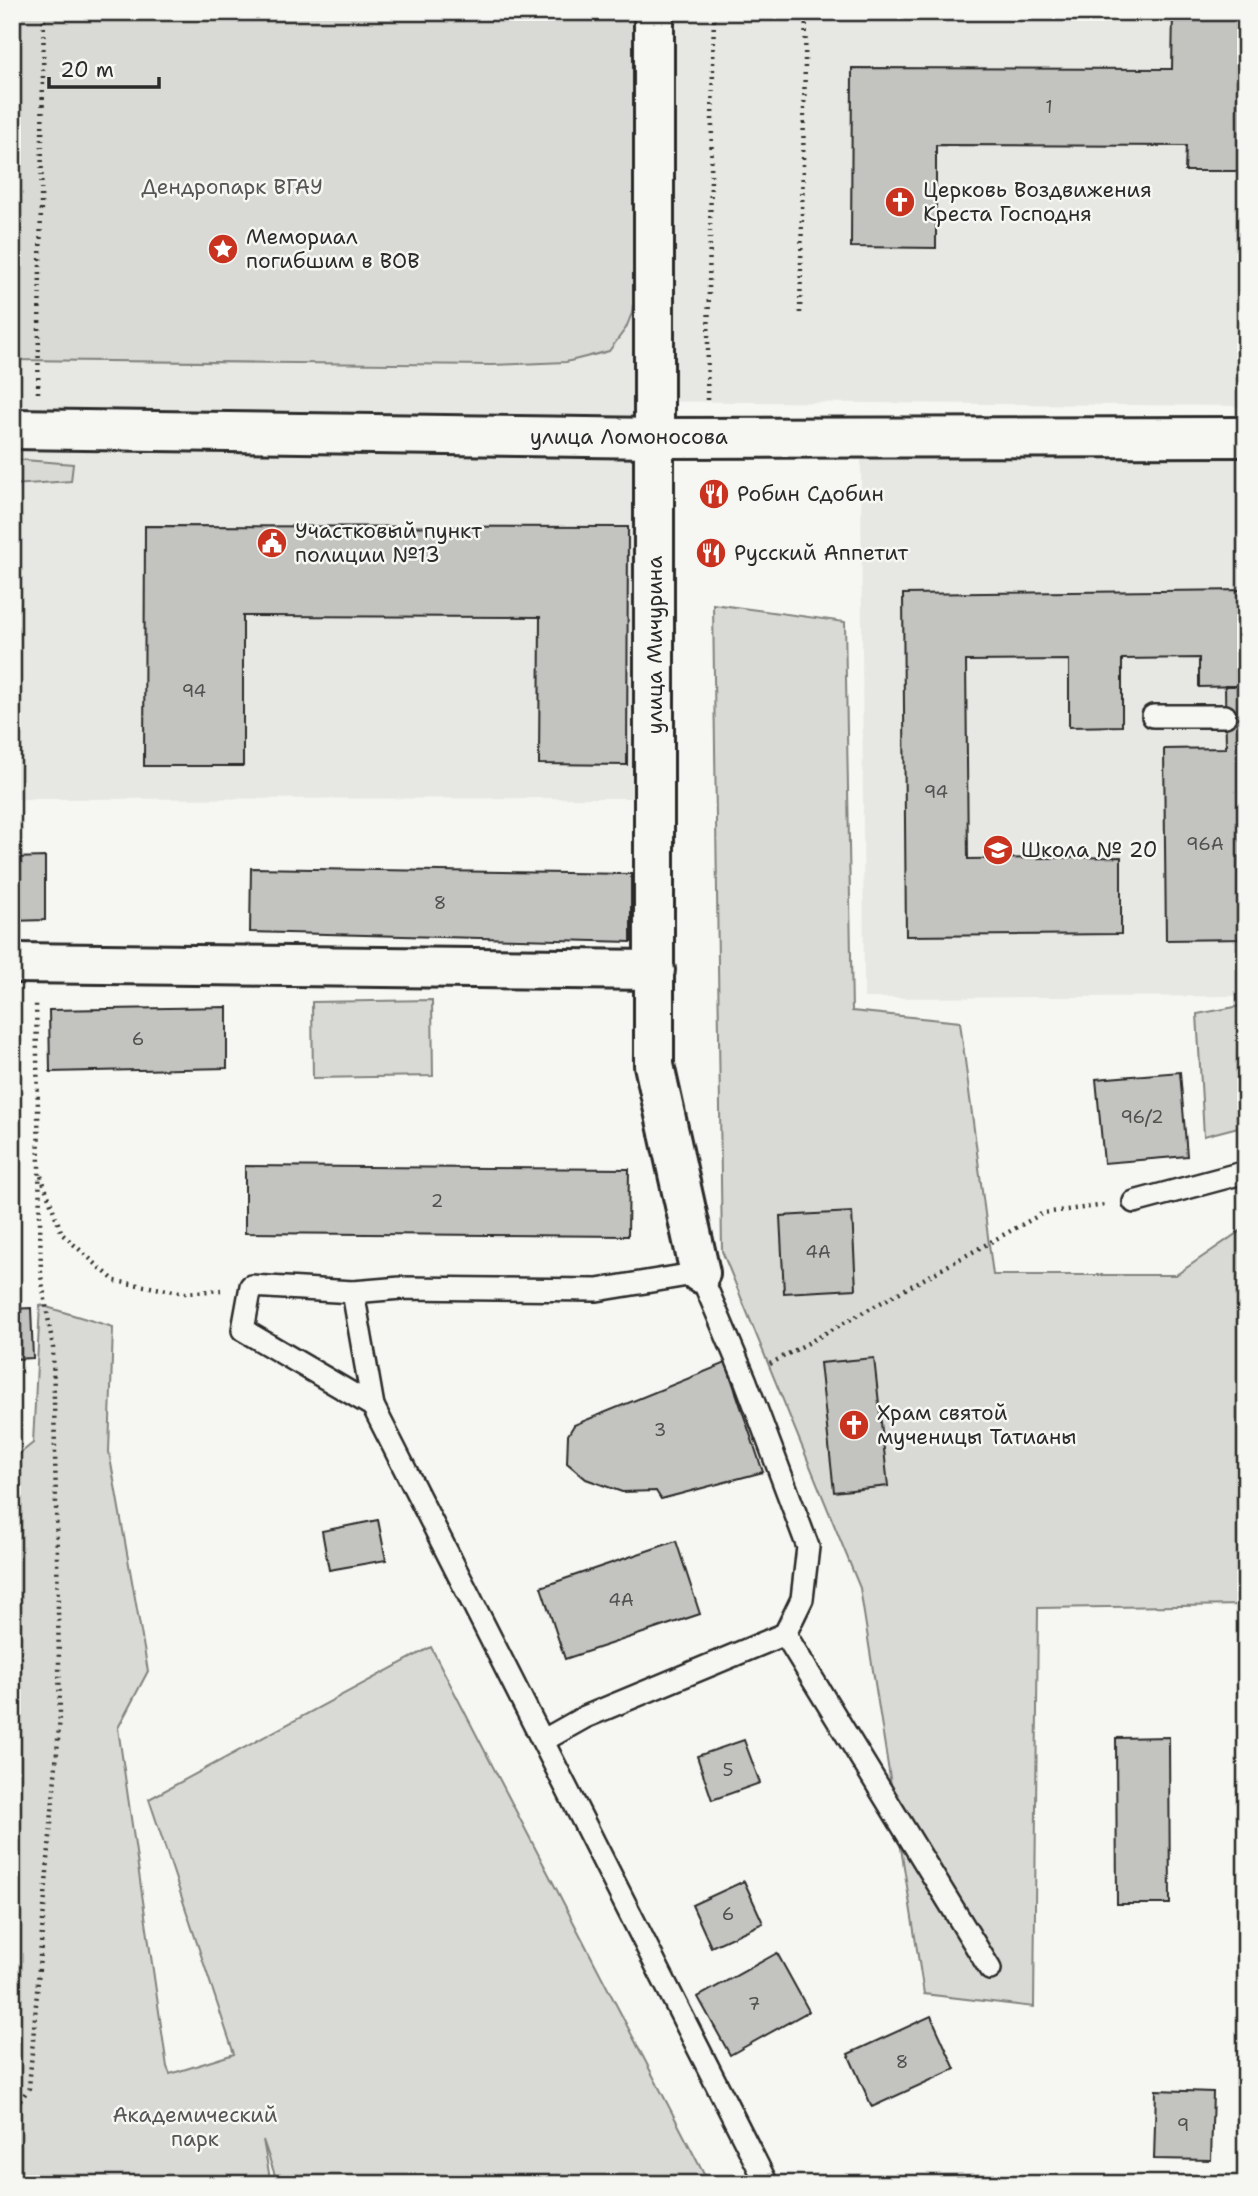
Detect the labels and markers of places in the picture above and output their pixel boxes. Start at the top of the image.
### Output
place label: Церковь Воздвижения Креста Господня [923,176,1152,228]
church icon: Церковь Воздвижения Креста Господня [883,185,917,219]
place label: Мемориал погибшим в ВОВ [246,223,420,275]
place icon: Мемориал погибшим в ВОВ [206,232,240,266]
restaurant icon: Робин Сдобин [697,477,731,511]
place label: Робин Сдобин [737,480,884,508]
place label: Участковый пункт полиции №13 [295,517,482,569]
public building icon: Участковый пункт полиции №13 [255,526,289,560]
restaurant icon: Русский Аппетит [694,536,728,570]
place label: Русский Аппетит [734,539,908,567]
school or university icon: Школа № 20 [981,833,1015,867]
place label: Школа № 20 [1021,836,1157,864]
place label: Храм святой мученицы Татианы [877,1399,1077,1451]
church icon: Храм святой мученицы Татианы [837,1408,871,1442]

